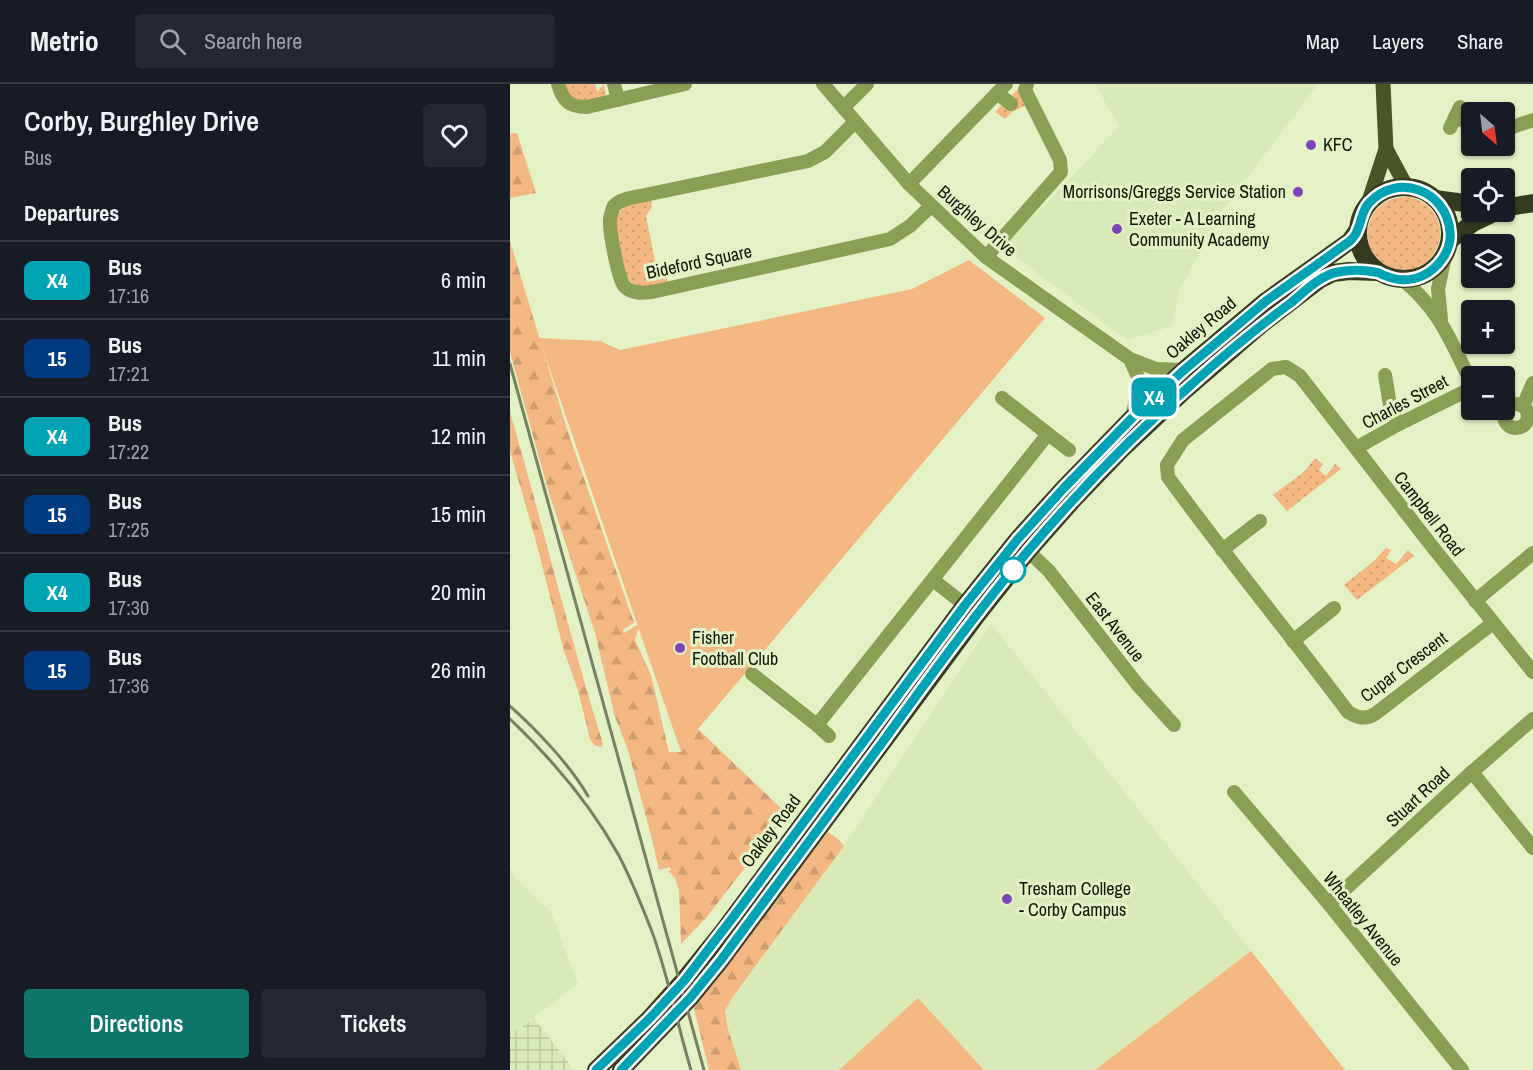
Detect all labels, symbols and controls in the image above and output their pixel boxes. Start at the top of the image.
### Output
search box [135,14,555,68]
text: Metrio [30,22,99,60]
icon: search [156,25,189,58]
text: Search here [204,26,302,56]
text: Map [1306,27,1339,56]
text: Layers [1372,27,1424,56]
text: Share [1457,27,1503,56]
text: Corby, Burghley Drive [24,102,259,140]
north arrow [1461,102,1515,156]
map controls [1461,102,1515,420]
button: heart [423,104,486,167]
place label: KFC [1323,132,1353,157]
marker: KFC [1304,138,1318,152]
text: Bus [24,144,52,171]
button: locate [1461,168,1515,222]
street label: Burghley Drive [932,179,1022,262]
place label: Morrisons/Greggs Service Station [1063,179,1286,204]
marker: Morrisons/Greggs Service Station [1291,185,1305,199]
text: Departures [24,198,119,228]
place label: Exeter - A Learning Community Academy [1129,206,1270,252]
marker: Exeter - A Learning Community Academy [1110,222,1124,236]
button: layers [1461,234,1515,288]
street label: Bideford Square [644,238,754,285]
text: Bus [108,252,142,282]
text: 6 min [441,265,486,295]
text: X4 [46,266,68,295]
text: 17:16 [108,282,149,309]
street label: Oakley Road [1160,291,1241,365]
button: + [1461,300,1515,354]
text: Bus [108,330,142,360]
text: 11 min [432,343,486,373]
text: 15 [47,344,67,373]
text: 17:21 [108,360,149,387]
button: − [1461,366,1515,420]
street label: Charles Street [1357,368,1452,435]
line badge: X4 [1127,378,1181,416]
text: X4 [1143,383,1165,412]
text: Bus [108,408,142,438]
text: 12 min [431,421,486,451]
text: X4 [46,422,68,451]
text: 17:22 [108,438,149,465]
street label: Campbell Road [1388,466,1471,561]
text: Bus [108,486,142,516]
text: 15 min [431,499,486,529]
text: 15 [47,500,67,529]
text: 17:25 [108,516,149,543]
unlabelled marker [1000,557,1026,583]
text: Bus [108,564,142,594]
text: 20 min [431,577,486,607]
text: X4 [46,578,68,607]
street label: East Avenue [1080,586,1151,667]
text: 17:30 [108,594,149,621]
place label: Fisher Football Club [692,625,778,671]
street label: Cupar Crescent [1355,626,1452,708]
marker: Fisher Football Club [673,641,687,655]
text: Bus [108,642,142,672]
text: 26 min [431,655,486,685]
text: 15 [47,656,67,685]
text: 17:36 [108,672,149,699]
street label: Stuart Road [1380,761,1455,833]
street label: Oakley Road [735,789,806,872]
street label: Wheatley Avenue [1318,866,1409,971]
place label: Tresham College - Corby Campus [1019,876,1131,922]
marker: Tresham College - Corby Campus [1000,892,1014,906]
button: Directions [24,989,249,1058]
button: Tickets [261,989,486,1058]

